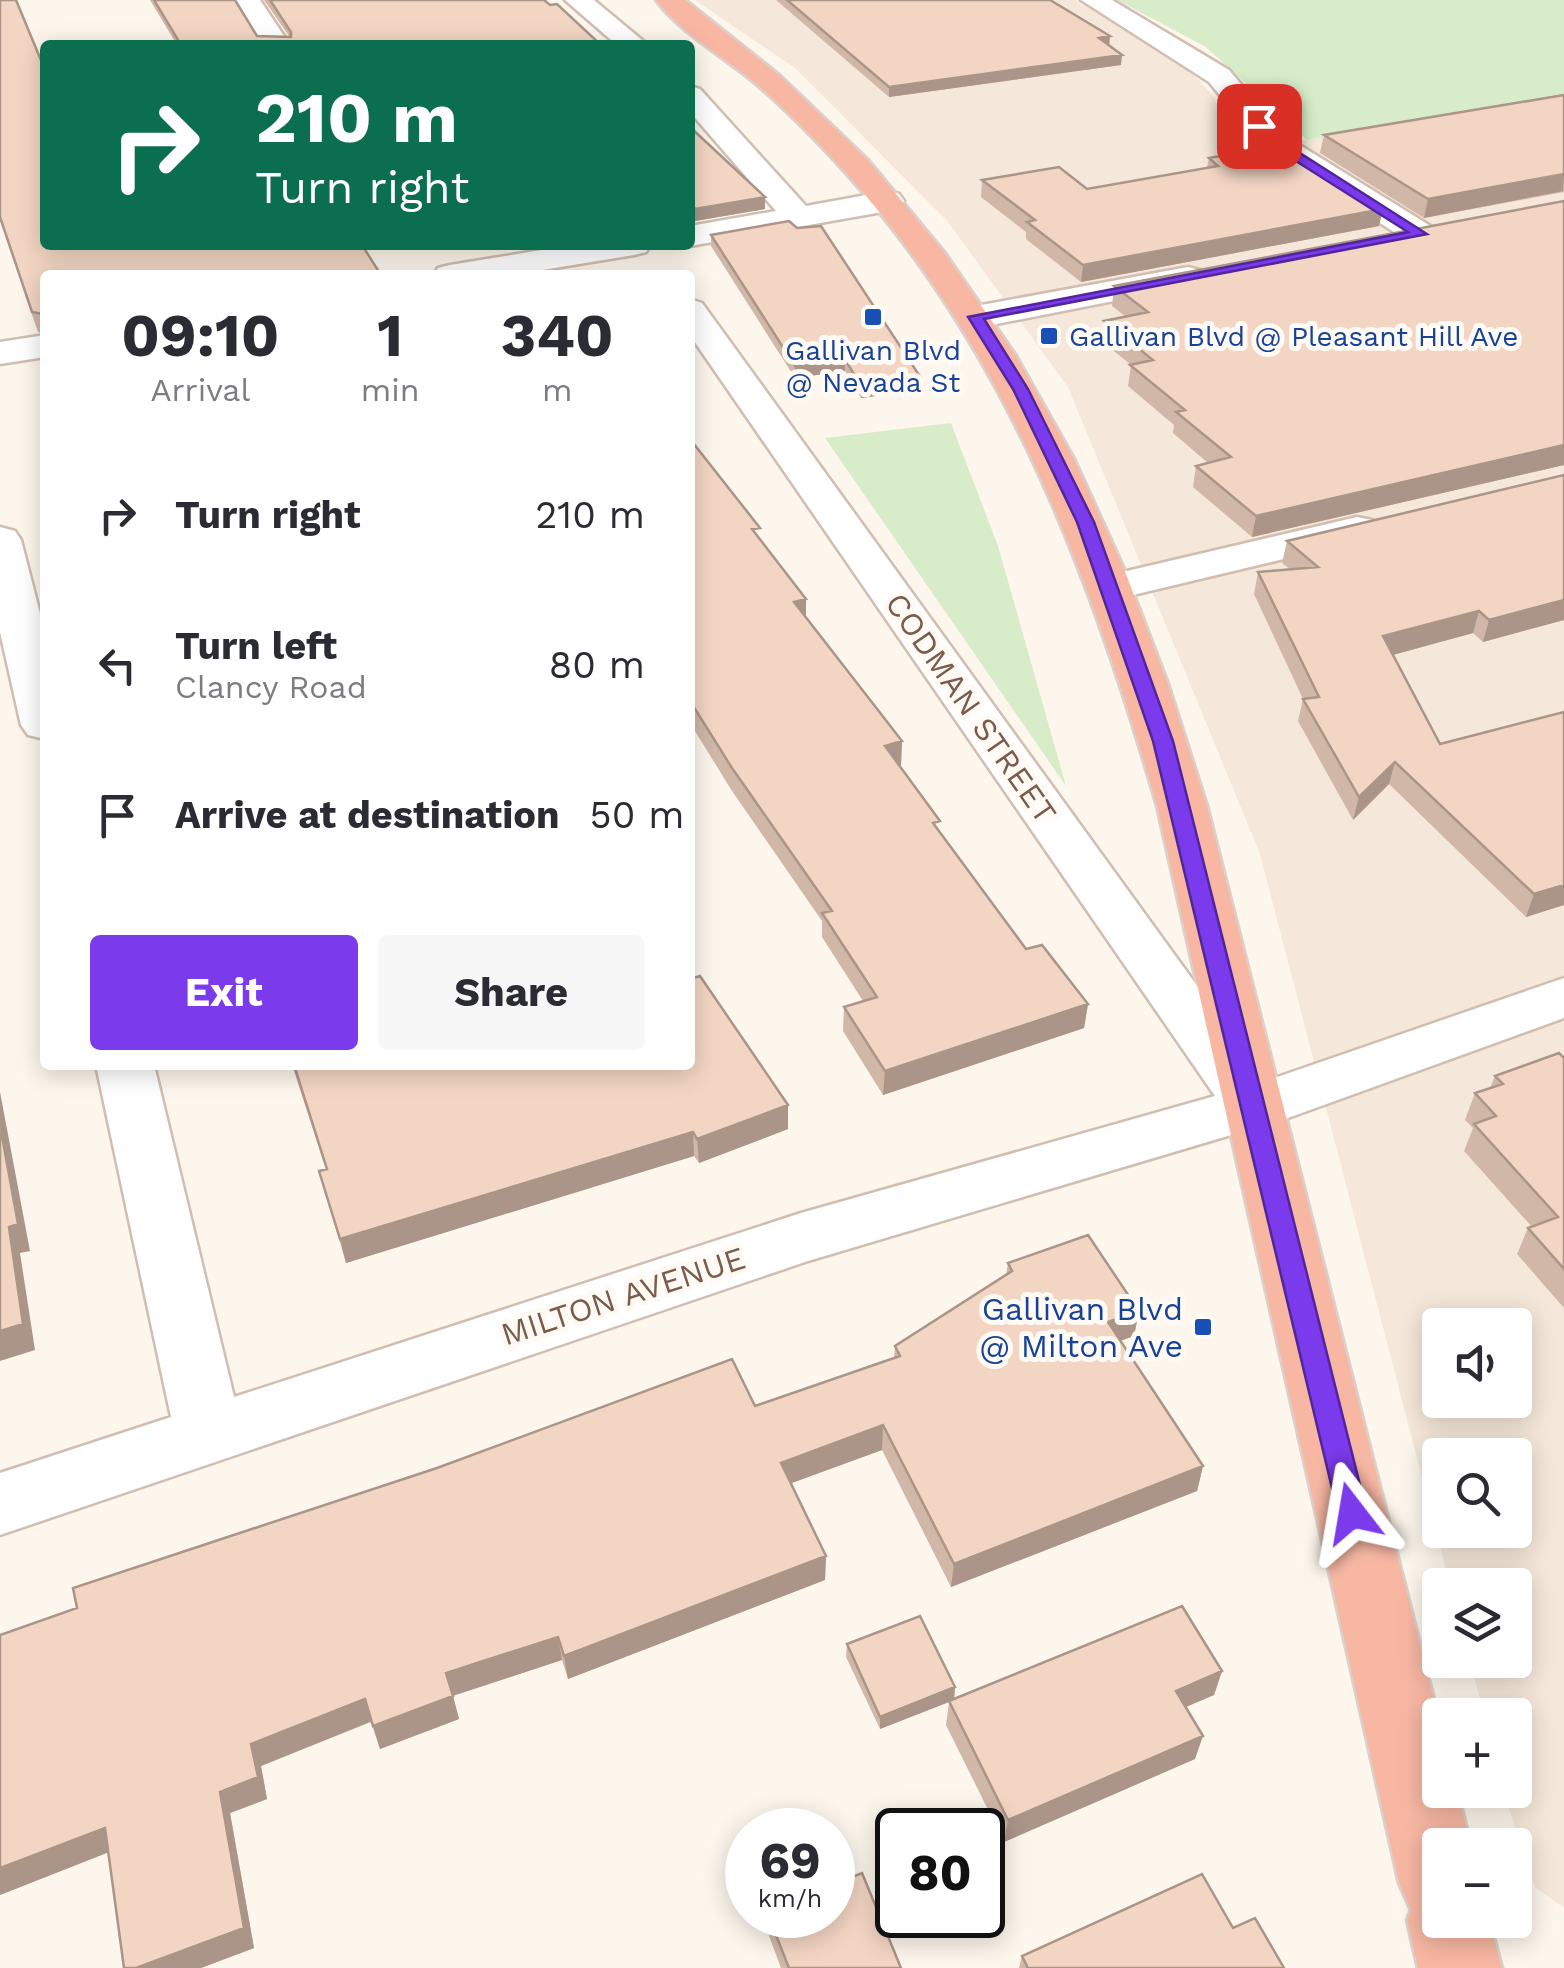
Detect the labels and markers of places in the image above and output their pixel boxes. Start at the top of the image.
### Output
pin [1217,84,1302,169]
marker: Gallivan Blvd @ Nevada St [862,306,884,328]
place label: Gallivan Blvd @ Pleasant Hill Ave [1069,320,1519,353]
marker: Gallivan Blvd @ Pleasant Hill Ave [1038,325,1060,347]
place label: Gallivan Blvd @ Nevada St [785,334,961,399]
place label: Gallivan Blvd @ Milton Ave [979,1290,1183,1365]
marker: Gallivan Blvd @ Milton Ave [1192,1316,1214,1338]

